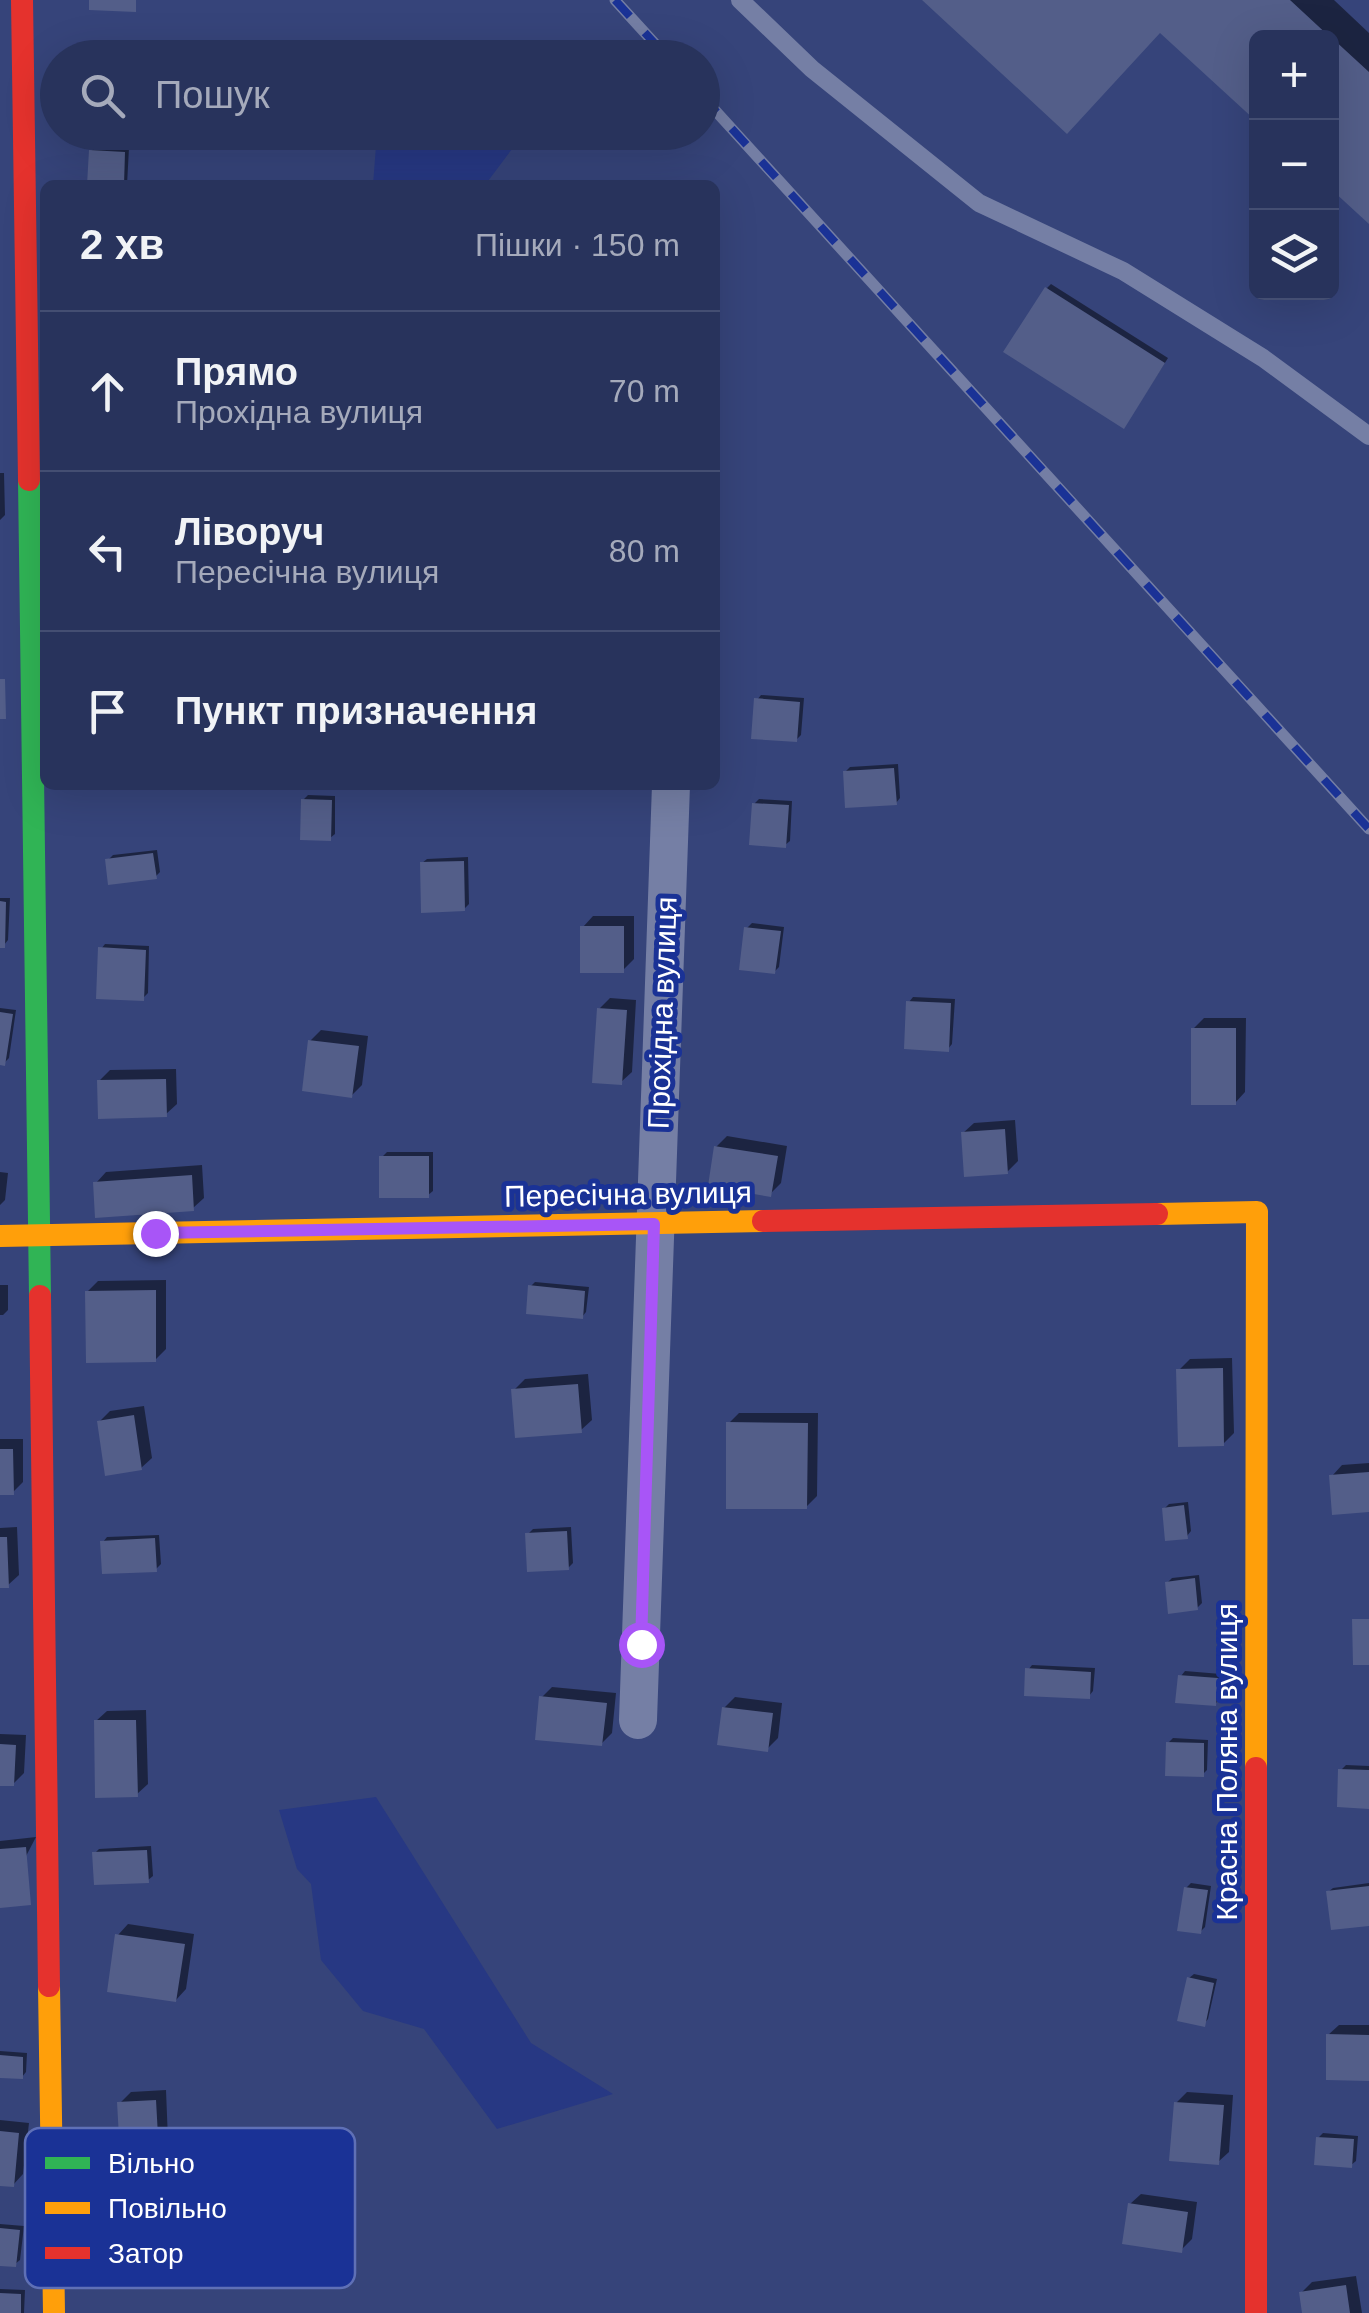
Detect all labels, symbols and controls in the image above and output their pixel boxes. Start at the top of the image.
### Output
map controls [1249,30,1339,300]
button: + [1249,30,1339,120]
search box [40,40,720,150]
icon: search [75,68,130,123]
text: Пошук [155,74,270,116]
button: − [1249,120,1339,210]
button: layers [1249,210,1339,300]
text: 2 хв [80,221,164,268]
text: Пішки · 150 m [475,227,680,263]
text: Прямо [175,351,298,393]
icon: ahead [80,364,135,419]
text: 70 m [609,373,680,409]
text: Прохідна вулиця [175,394,423,430]
text: Ліворуч [175,511,324,553]
icon: left [80,524,135,579]
text: 80 m [609,533,680,569]
text: Пересічна вулиця [175,554,439,590]
icon: arrive [80,684,135,739]
text: Пункт призначення [175,690,537,732]
street label: Прохідна вулиця [641,896,683,1130]
street label: Пересічна вулиця [504,1175,752,1213]
route end [133,1211,179,1257]
street label: Красна Поляна вулиця [1210,1603,1243,1921]
route start [619,1622,665,1668]
legend [25,2128,355,2288]
text: Вільно [108,2148,195,2179]
text: Повільно [108,2193,227,2224]
text: Затор [108,2238,184,2269]

